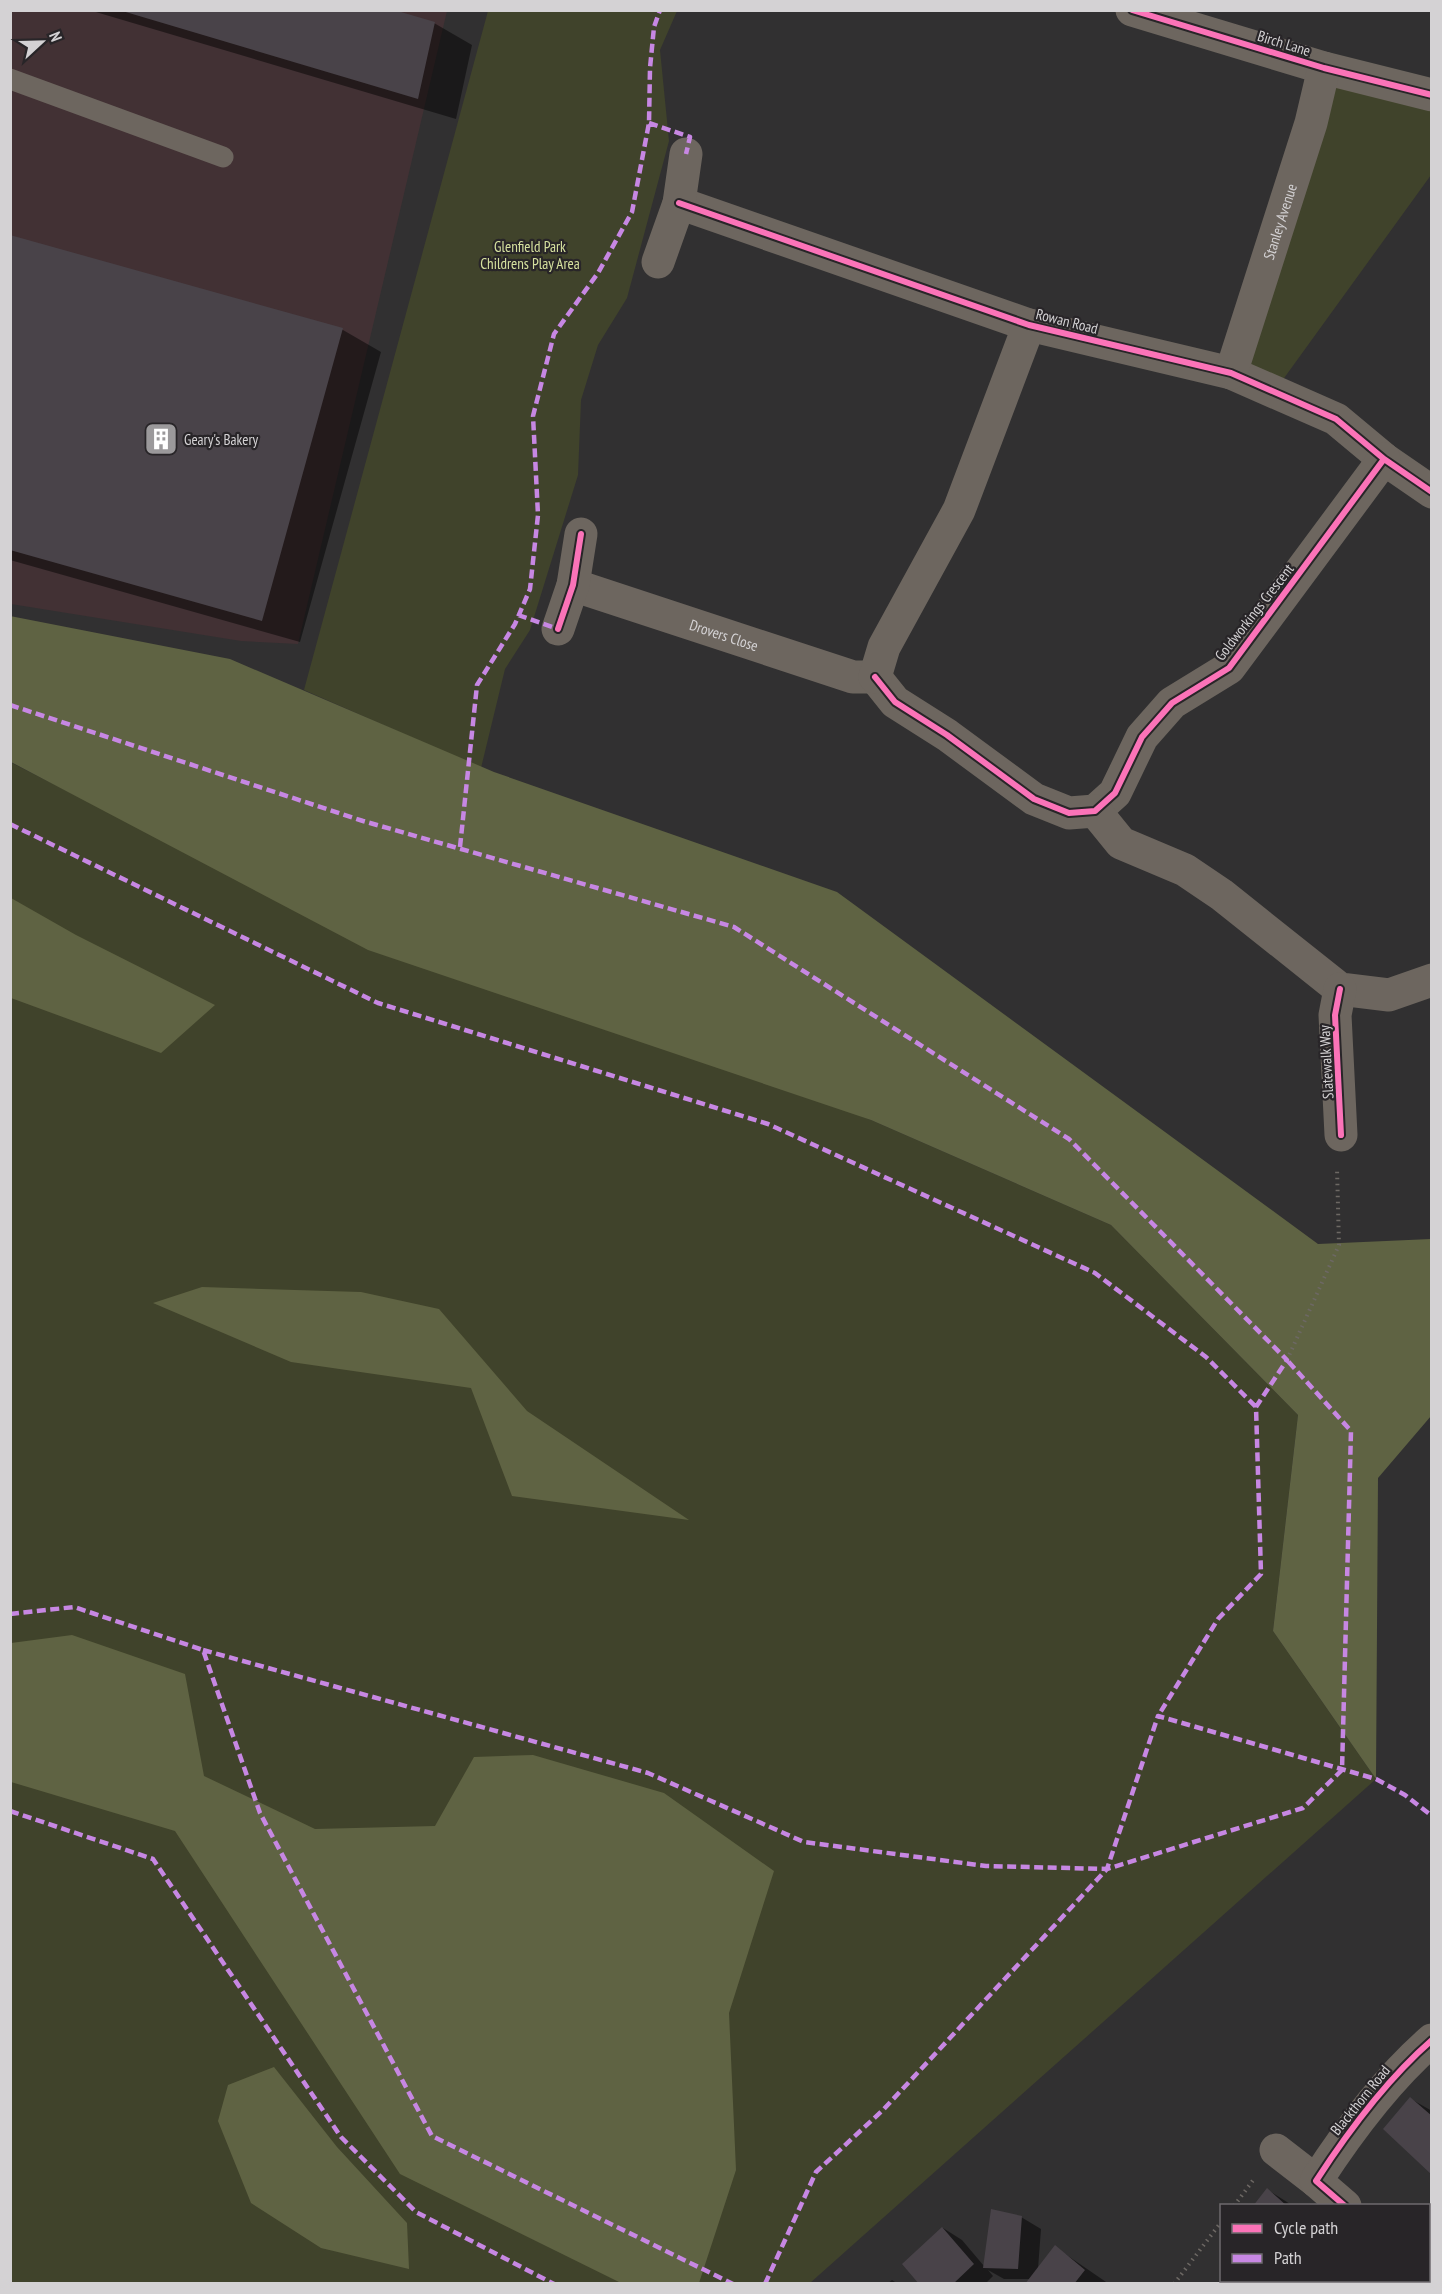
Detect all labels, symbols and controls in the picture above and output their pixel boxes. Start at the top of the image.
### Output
north arrow [12,12,72,72]
street label: Birch Lane [1255,26,1313,60]
text: N [45,29,67,44]
street label: Stanley Avenue [1258,181,1300,262]
park label: Glenfield Park Childrens Play Area [480,237,580,273]
street label: Rowan Road [1034,304,1100,338]
building icon: Geary's Bakery [143,421,179,457]
place label: Geary's Bakery [184,430,259,449]
street label: Goldworkings Crescent [1210,560,1298,664]
street label: Drovers Close [687,615,761,655]
street label: Slatewalk Way [1315,1024,1337,1099]
street label: Blackthorn Road [1326,2061,1394,2139]
legend [1220,2204,1430,2282]
text: Cycle path [1274,2216,1338,2239]
text: Path [1274,2246,1302,2269]

